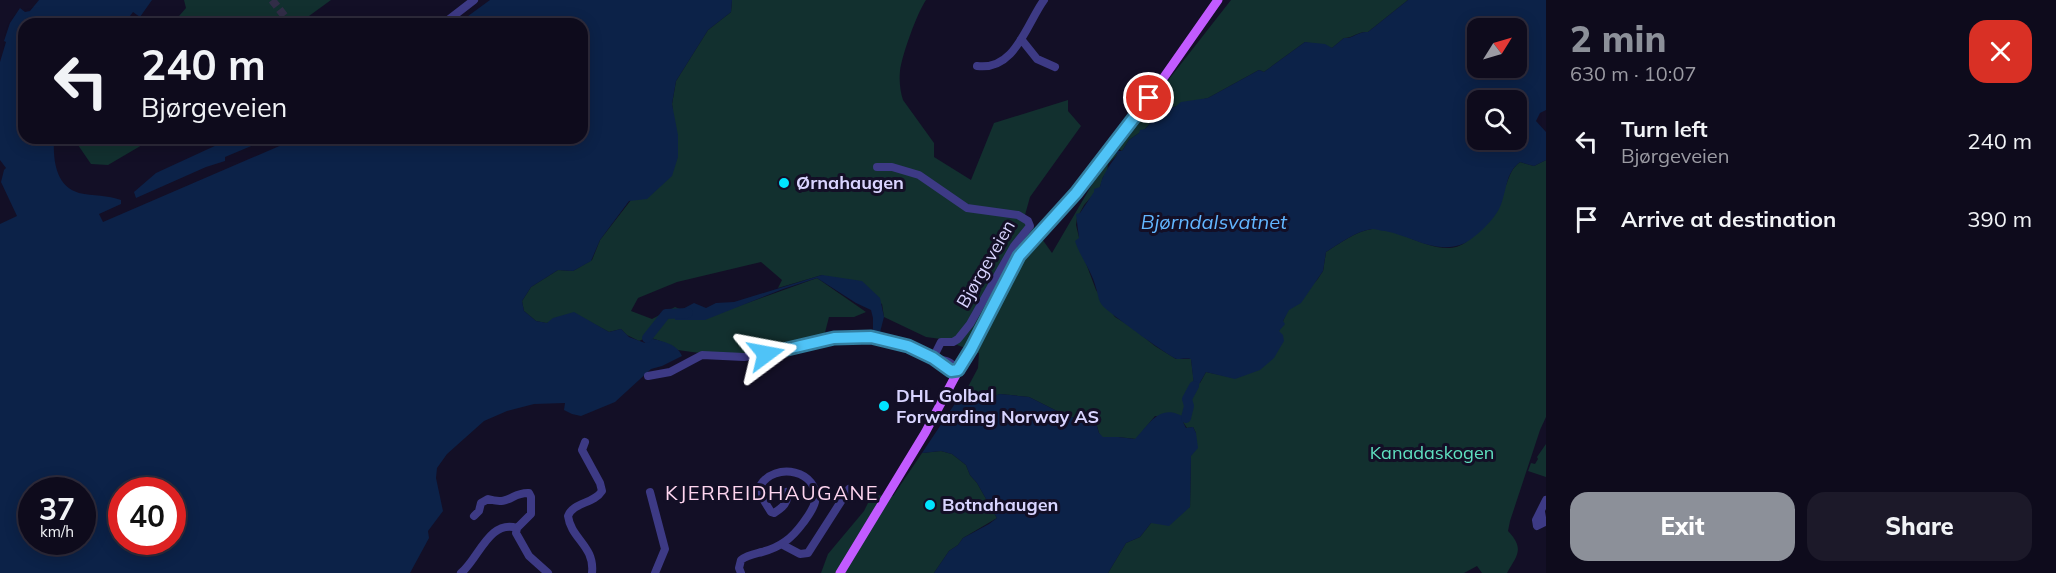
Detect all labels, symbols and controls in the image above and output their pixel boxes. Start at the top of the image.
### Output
text: 2 min [1570,16,1666,61]
north arrow [1467,18,1527,78]
map controls [1467,18,1527,150]
button: close [1969,20,2032,83]
text: 240 m [141,38,266,91]
icon: left [42,42,120,120]
text: 630 m · 10:07 [1570,61,1696,86]
pin [1123,72,1174,123]
icon: arrive [1132,81,1165,114]
text: Bjørgeveien [141,90,287,124]
button: search [1467,90,1527,150]
text: Turn left [1621,115,1708,143]
icon: left [1570,125,1603,158]
text: 240 m [1967,127,2032,155]
text: Bjørgeveien [1621,143,1729,168]
place label: Ørnahaugen [796,171,904,194]
marker: Ørnahaugen [777,176,791,190]
icon: arrive [1570,203,1603,236]
text: Arrive at destination [1621,205,1836,233]
text: 390 m [1967,205,2032,233]
water label: Bjørndalsvatnet [1141,209,1288,234]
street label: Bjørgeveien [951,216,1020,312]
position arrow [734,322,798,386]
place label: DHL Golbal Forwarding Norway AS [896,384,1099,428]
marker: DHL Golbal Forwarding Norway AS [877,399,891,413]
park label: Kanadaskogen [1370,441,1494,464]
speed limit sign: 40 [108,477,186,555]
district label: KJERREIDHAUGANE [665,480,879,505]
text: 37 [39,490,75,528]
button: Exit [1570,492,1795,561]
button: Share [1807,492,2032,561]
place label: Botnahaugen [942,493,1058,516]
marker: Botnahaugen [923,498,937,512]
text: km/h [40,522,74,541]

